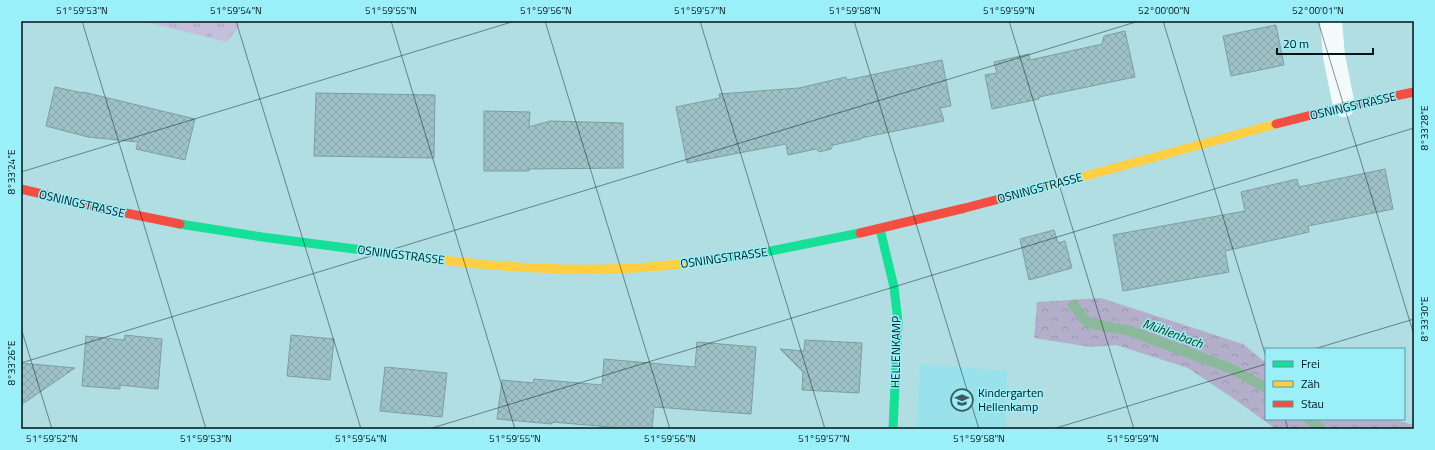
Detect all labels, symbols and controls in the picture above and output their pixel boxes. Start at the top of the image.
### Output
text: 51°59'53"N [56,3,108,18]
text: 51°59'54"N [210,3,262,18]
text: 51°59'55"N [365,3,417,18]
text: 51°59'56"N [520,3,572,18]
text: 51°59'57"N [674,3,726,18]
text: 51°59'58"N [829,3,881,18]
text: 51°59'59"N [983,3,1035,18]
text: 52°00'00"N [1138,3,1190,18]
text: 52°00'01"N [1292,3,1344,18]
scale bar [1277,30,1373,56]
text: 20 m [1283,34,1309,53]
street label: OSNINGSTRASSE [1308,86,1398,125]
text: 8°33'28"E [1417,105,1432,150]
text: 8°33'24"E [4,149,19,194]
street label: OSNINGSTRASSE [995,167,1085,208]
street label: OSNINGSTRASSE [37,184,127,223]
street label: OSNINGSTRASSE [356,240,446,269]
street label: OSNINGSTRASSE [679,242,769,273]
text: 8°33'30"E [1417,296,1432,341]
water label: Mühlenbach [1140,313,1207,353]
street label: HELLENKAMP [885,316,906,388]
text: 8°33'26"E [4,340,19,385]
legend [1265,348,1405,420]
text: Frei [1301,354,1320,373]
text: Zäh [1301,374,1320,393]
place label: Kindergarten Hellenkamp [978,383,1043,416]
school or university icon: Kindergarten Hellenkamp [949,387,975,413]
text: Stau [1301,394,1324,413]
text: 51°59'52"N [26,431,78,446]
text: 51°59'53"N [180,431,232,446]
text: 51°59'54"N [335,431,387,446]
text: 51°59'55"N [489,431,541,446]
text: 51°59'56"N [644,431,696,446]
text: 51°59'57"N [798,431,850,446]
text: 51°59'58"N [953,431,1005,446]
text: 51°59'59"N [1107,431,1159,446]

